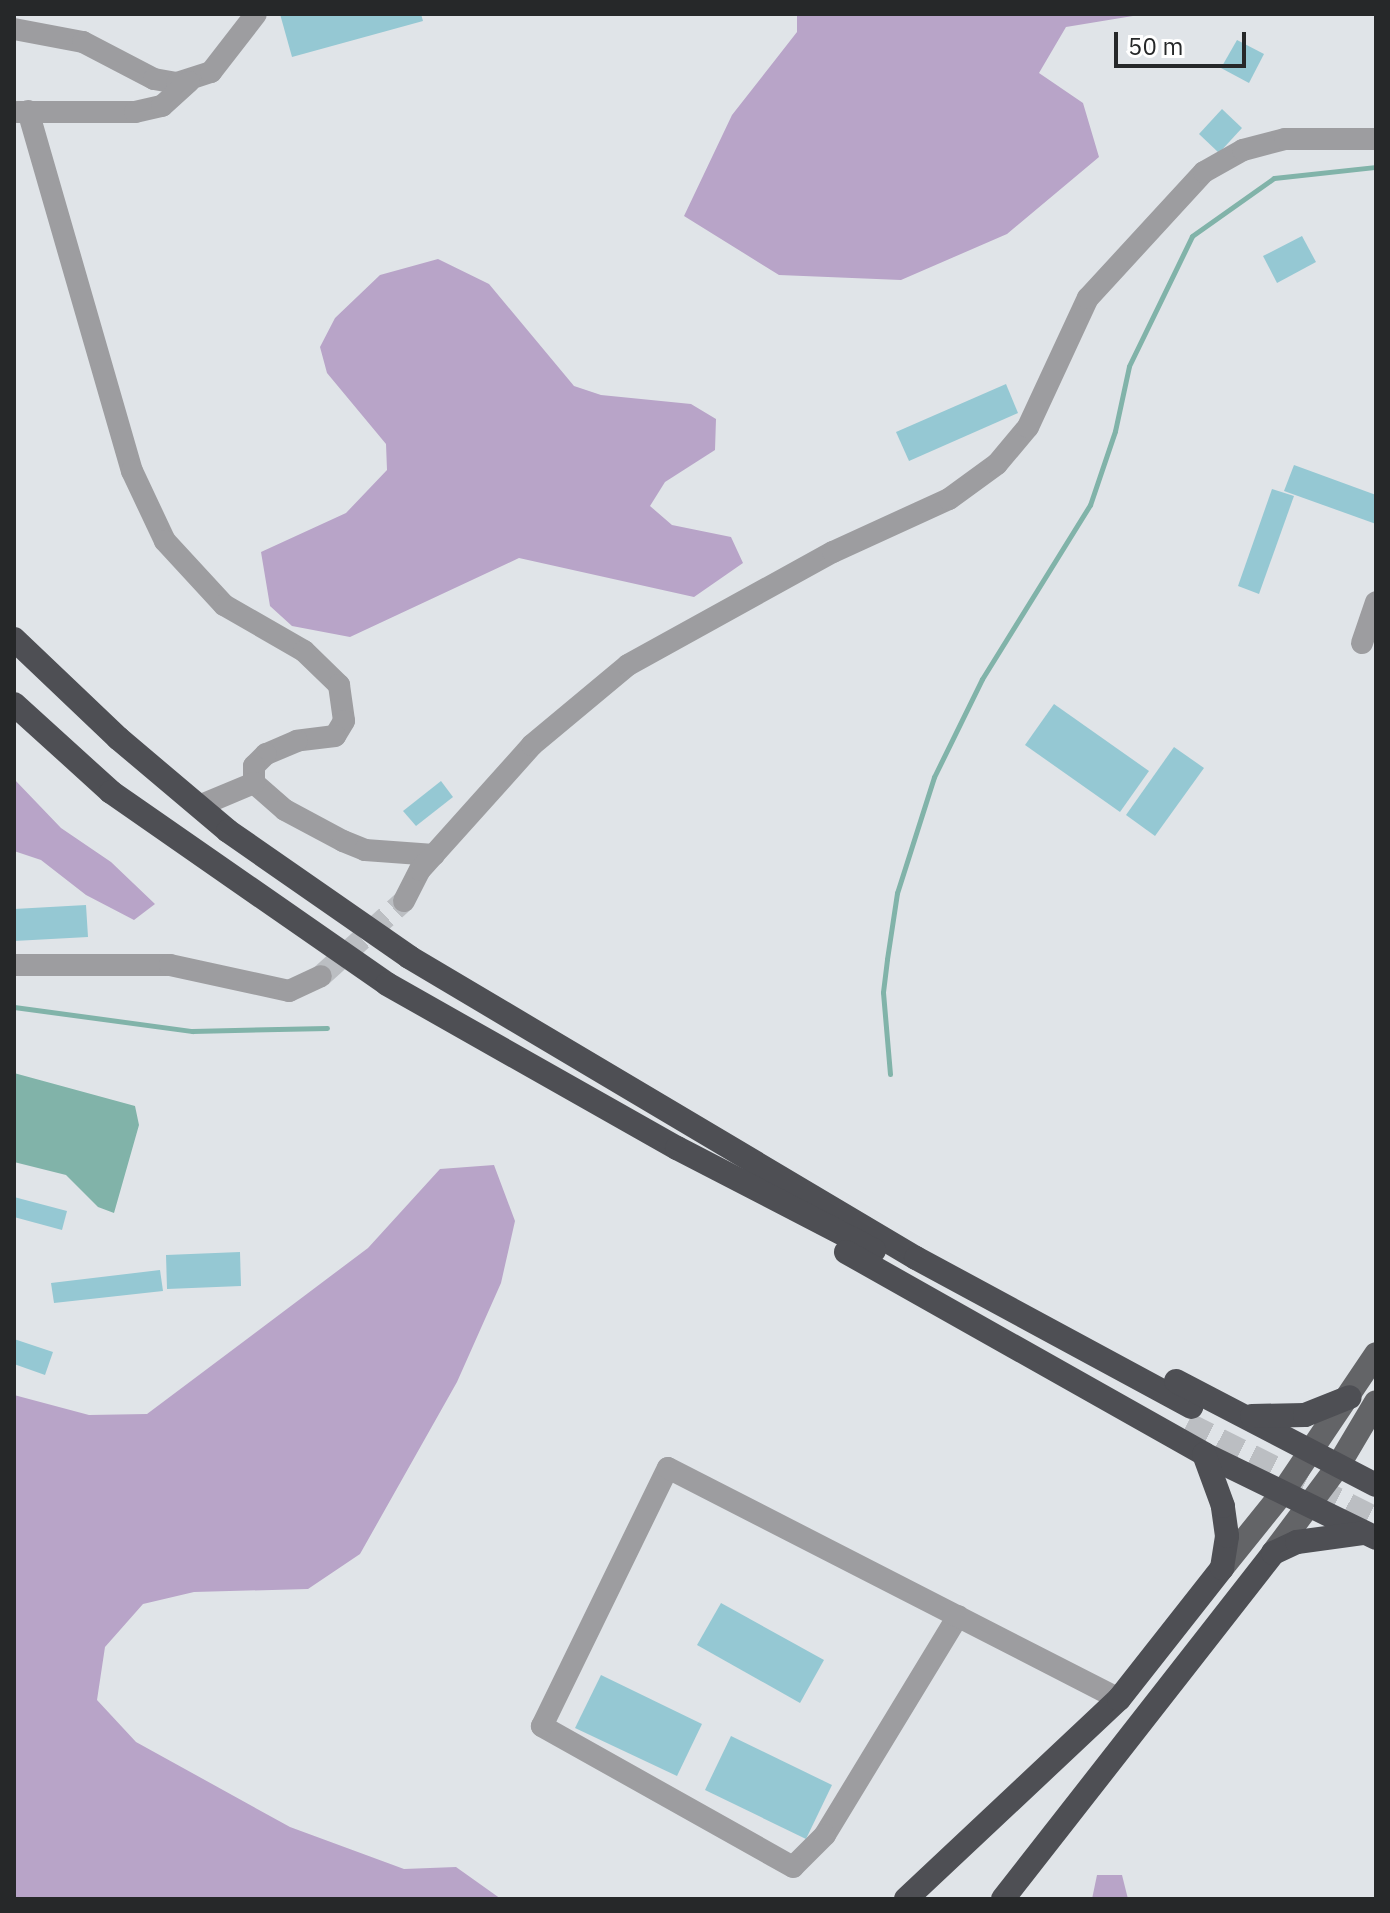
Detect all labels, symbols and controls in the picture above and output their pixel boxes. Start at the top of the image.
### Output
scale bar [1118,16,1250,66]
text: 50 m [1128,30,1183,62]

